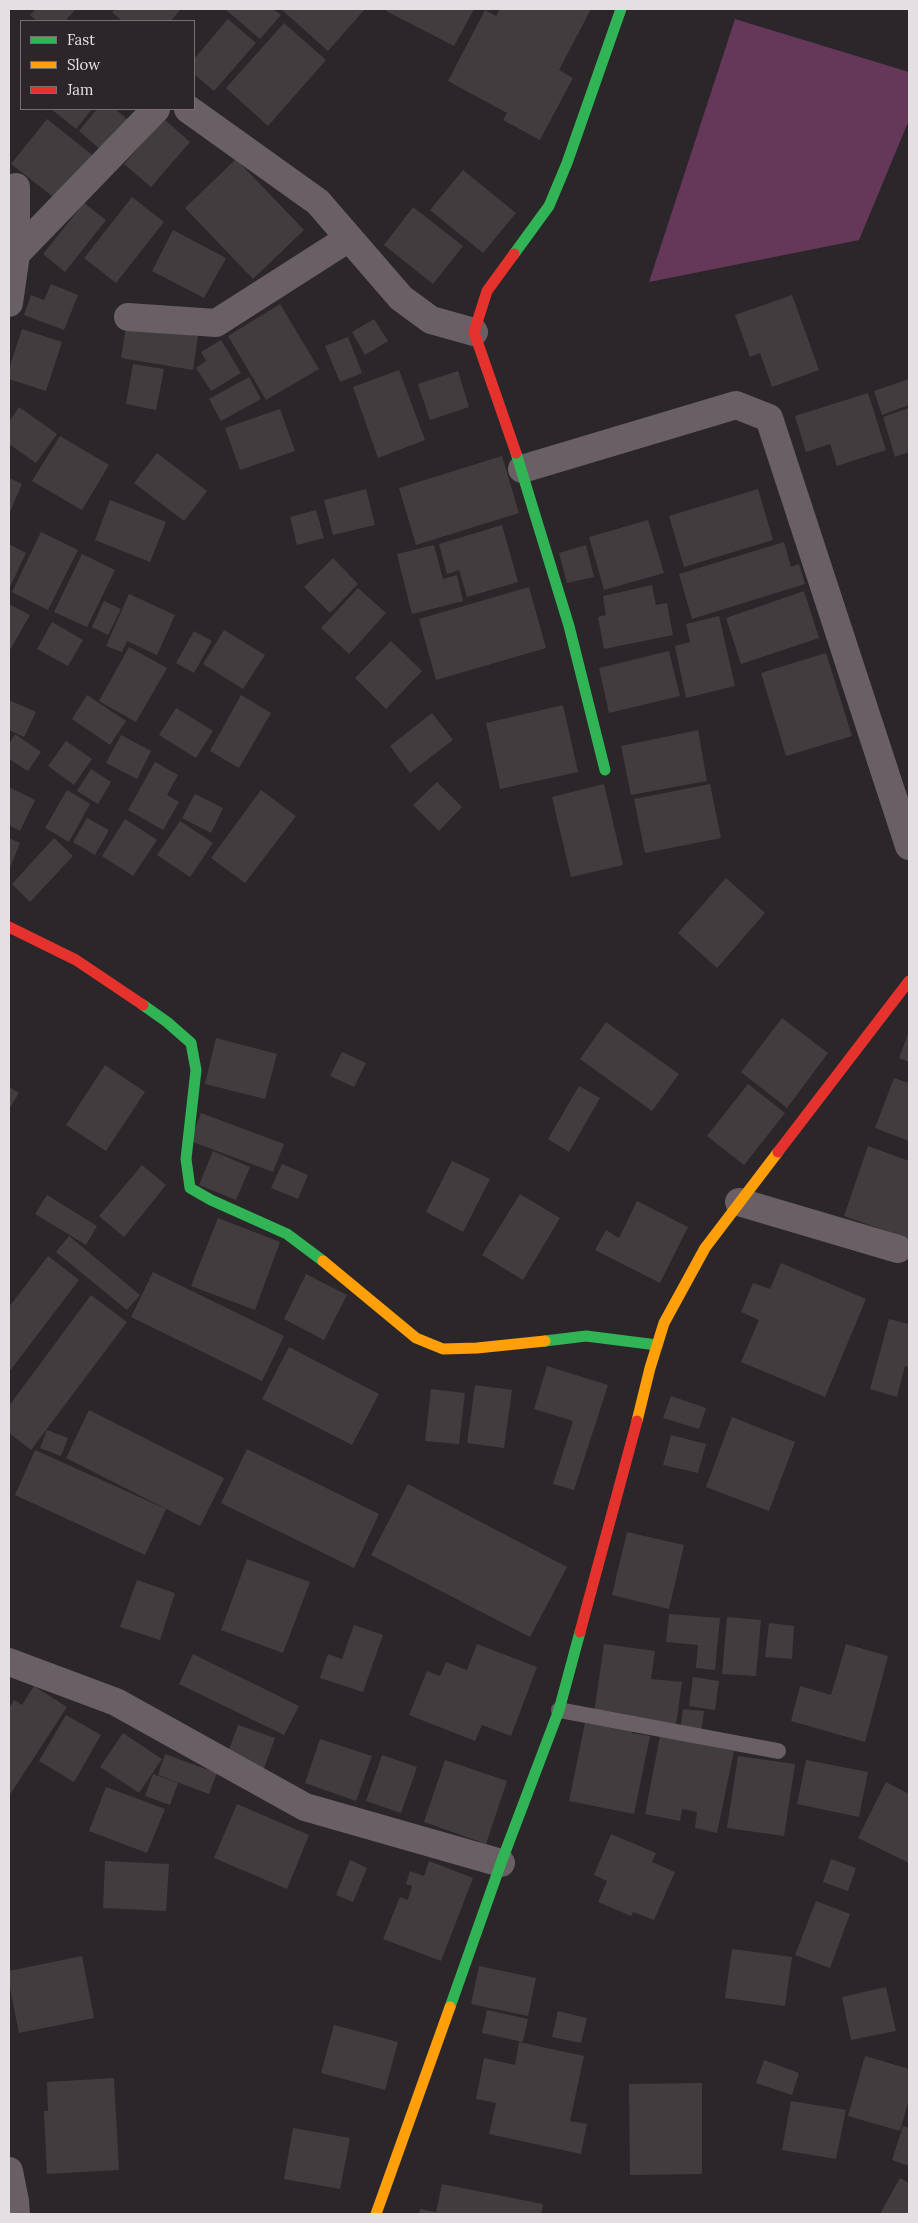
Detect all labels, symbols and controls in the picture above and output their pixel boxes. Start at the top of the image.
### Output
legend [20,20,195,110]
text: Fast [67,30,95,49]
text: Slow [67,55,100,74]
text: Jam [67,80,94,99]

